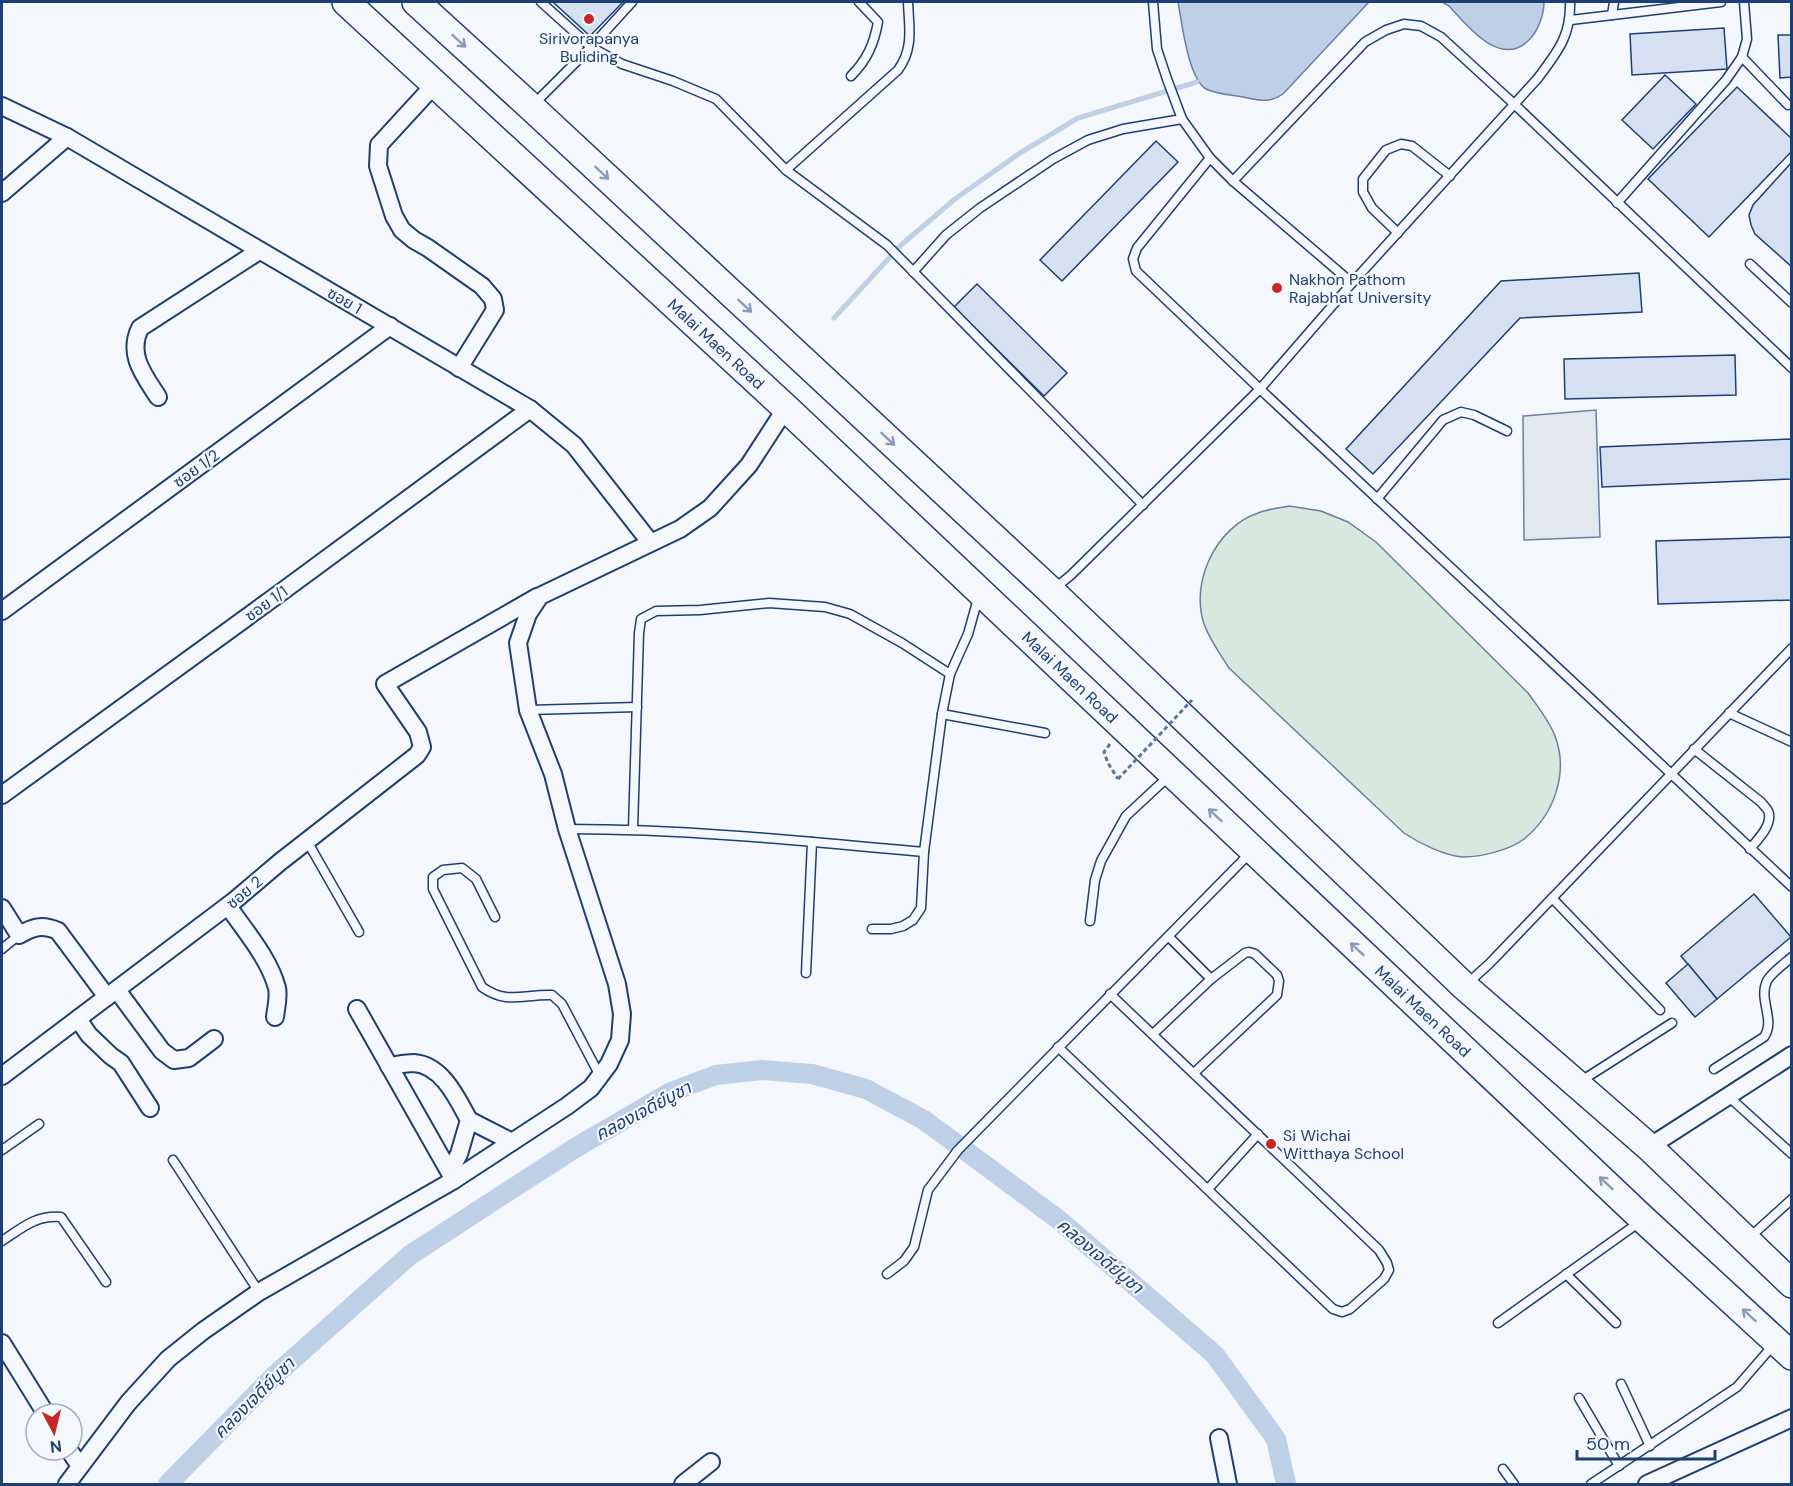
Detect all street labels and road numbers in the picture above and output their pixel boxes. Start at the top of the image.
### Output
street label: ซอย 1 [324,282,366,319]
street label: Malai Maen Road [663,294,769,394]
street label: ซอย 1/2 [169,445,224,492]
street label: ซอย 1/1 [241,581,292,626]
street label: Malai Maen Road [1017,627,1122,728]
street label: ซอย 2 [222,871,267,914]
street label: Malai Maen Road [1370,961,1475,1062]

